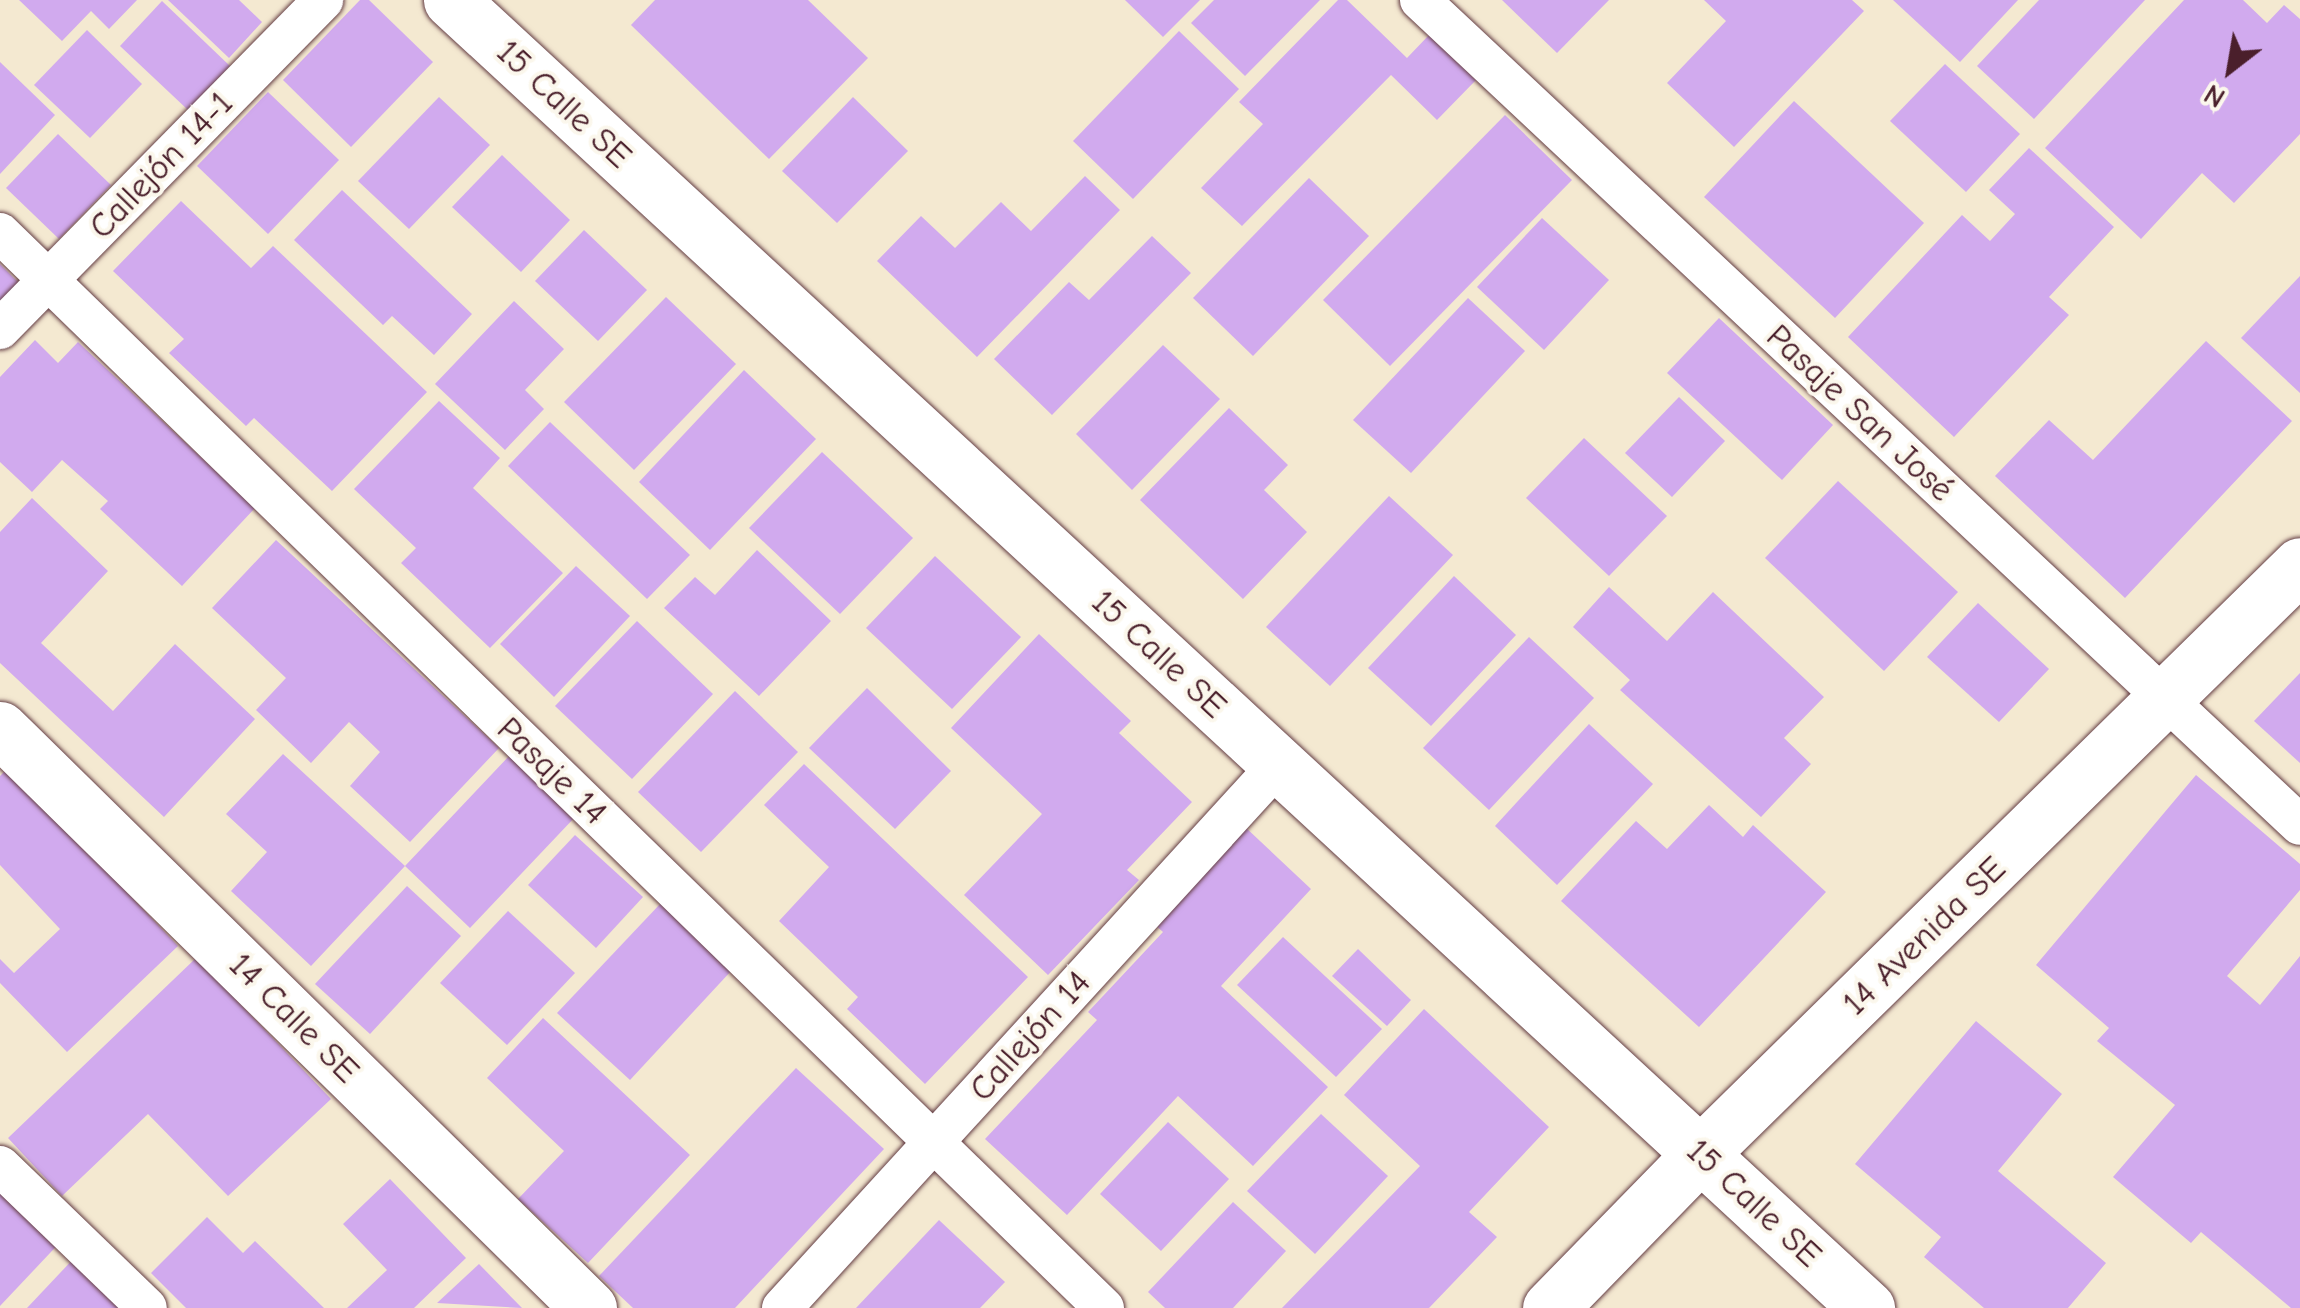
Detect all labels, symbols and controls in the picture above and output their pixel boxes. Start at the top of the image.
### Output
north arrow [2180,20,2280,120]
street label: 15 Calle SE [488,31,640,177]
text: N [2198,77,2231,114]
street label: Callejón 14-1 [80,82,242,248]
street label: Pasaje San José [1758,316,1962,510]
street label: 15 Calle SE [1083,581,1235,727]
street label: Pasaje 14 [488,708,616,834]
street label: 14 Avenida SE [1834,848,2014,1024]
street label: 14 Calle SE [220,944,368,1092]
street label: Callejón 14 [961,962,1099,1110]
street label: 15 Calle SE [1678,1130,1830,1276]

